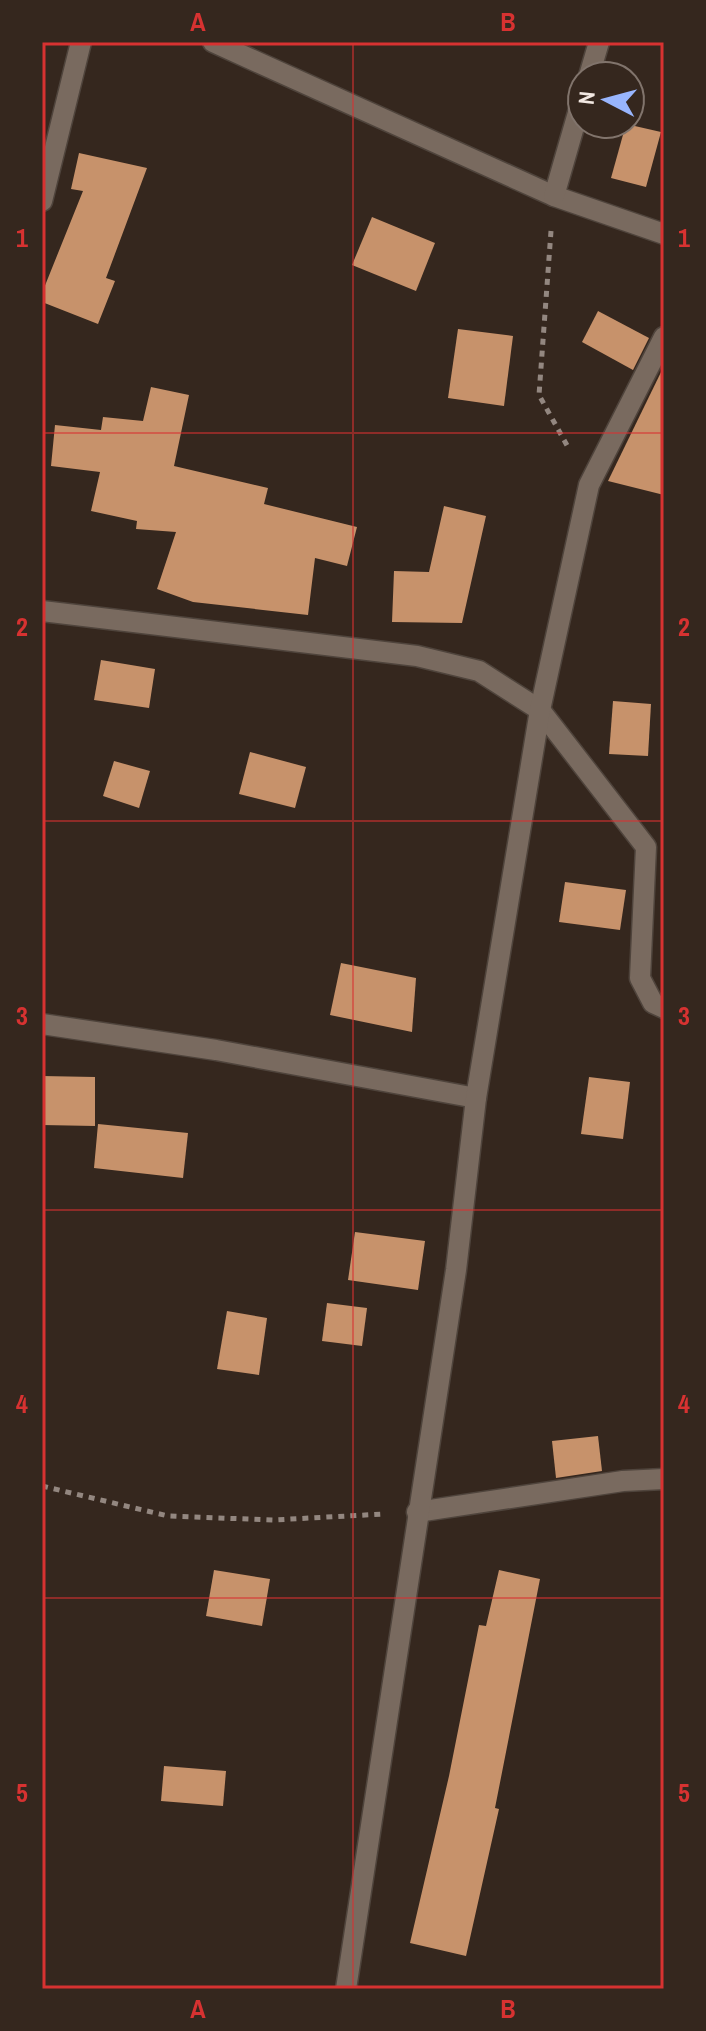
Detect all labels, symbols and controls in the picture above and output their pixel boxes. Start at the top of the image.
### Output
text: A [190,4,206,39]
text: B [500,4,516,39]
north arrow [566,60,646,140]
text: N [571,90,602,106]
text: 1 [16,220,28,255]
text: 1 [678,220,690,255]
text: 2 [16,609,28,644]
text: 2 [678,609,690,644]
text: 3 [16,998,28,1033]
text: 3 [678,998,690,1033]
text: 4 [16,1386,28,1421]
text: 4 [678,1386,690,1421]
text: 5 [16,1775,28,1810]
text: 5 [678,1775,690,1810]
text: A [190,1991,206,2026]
text: B [500,1991,516,2026]

